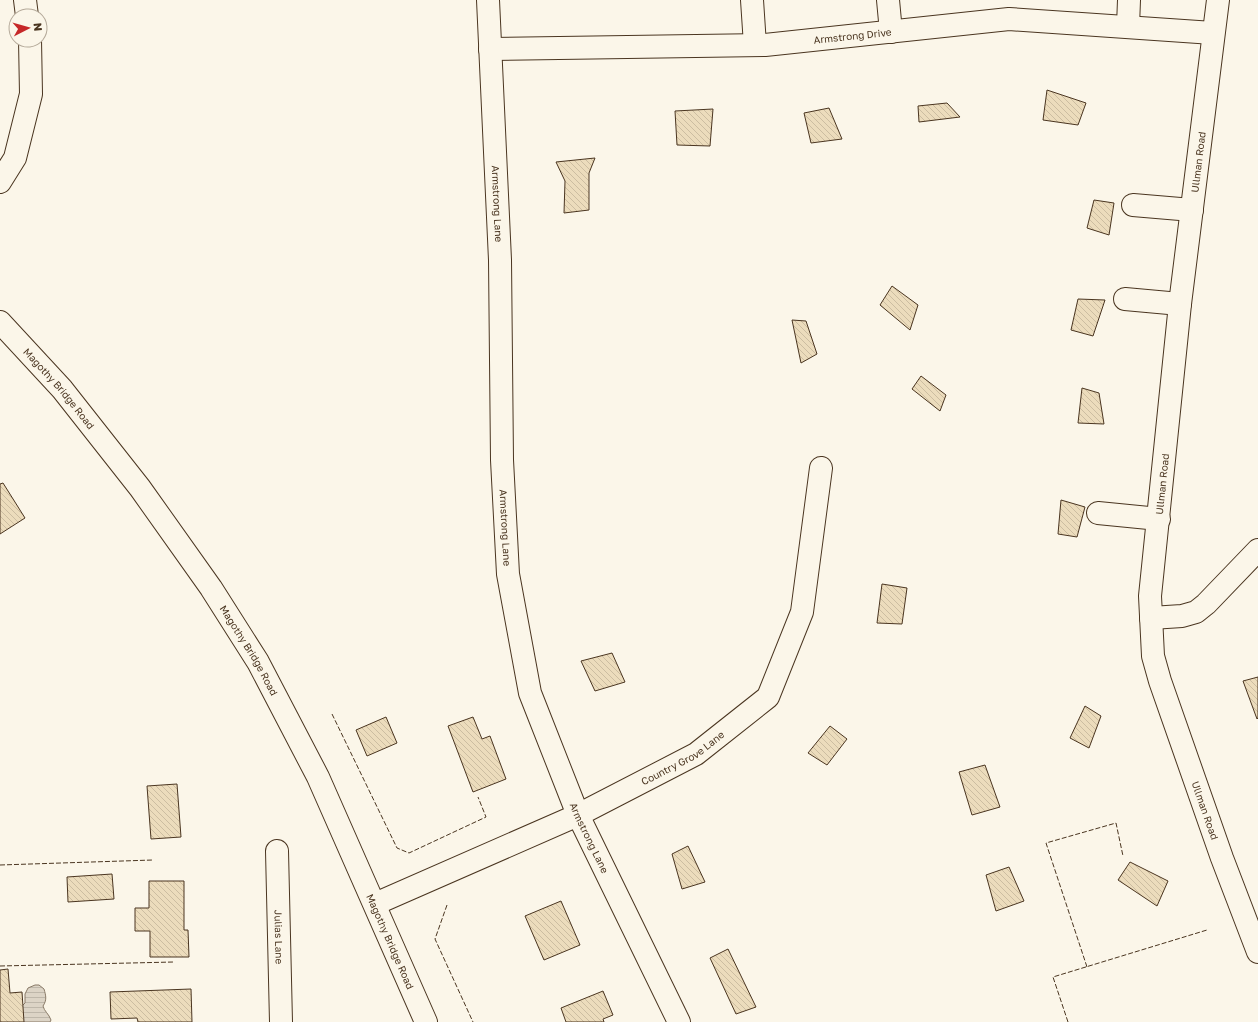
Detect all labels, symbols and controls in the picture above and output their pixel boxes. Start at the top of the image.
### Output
north arrow [8,8,48,48]
text: N [32,22,45,32]
street label: Armstrong Drive [813,26,892,46]
street label: Ullman Road [1188,131,1208,193]
street label: Armstrong Lane [490,165,505,243]
street label: Magothy Bridge Road [21,345,97,431]
street label: Ullman Road [1153,453,1171,515]
street label: Armstrong Lane [498,489,514,566]
street label: Magothy Bridge Road [218,603,280,697]
street label: Country Grove Lane [639,728,727,787]
street label: Ullman Road [1189,779,1221,841]
street label: Armstrong Lane [568,801,611,875]
street label: Magothy Bridge Road [364,892,417,991]
street label: Julias Lane [272,910,286,965]

